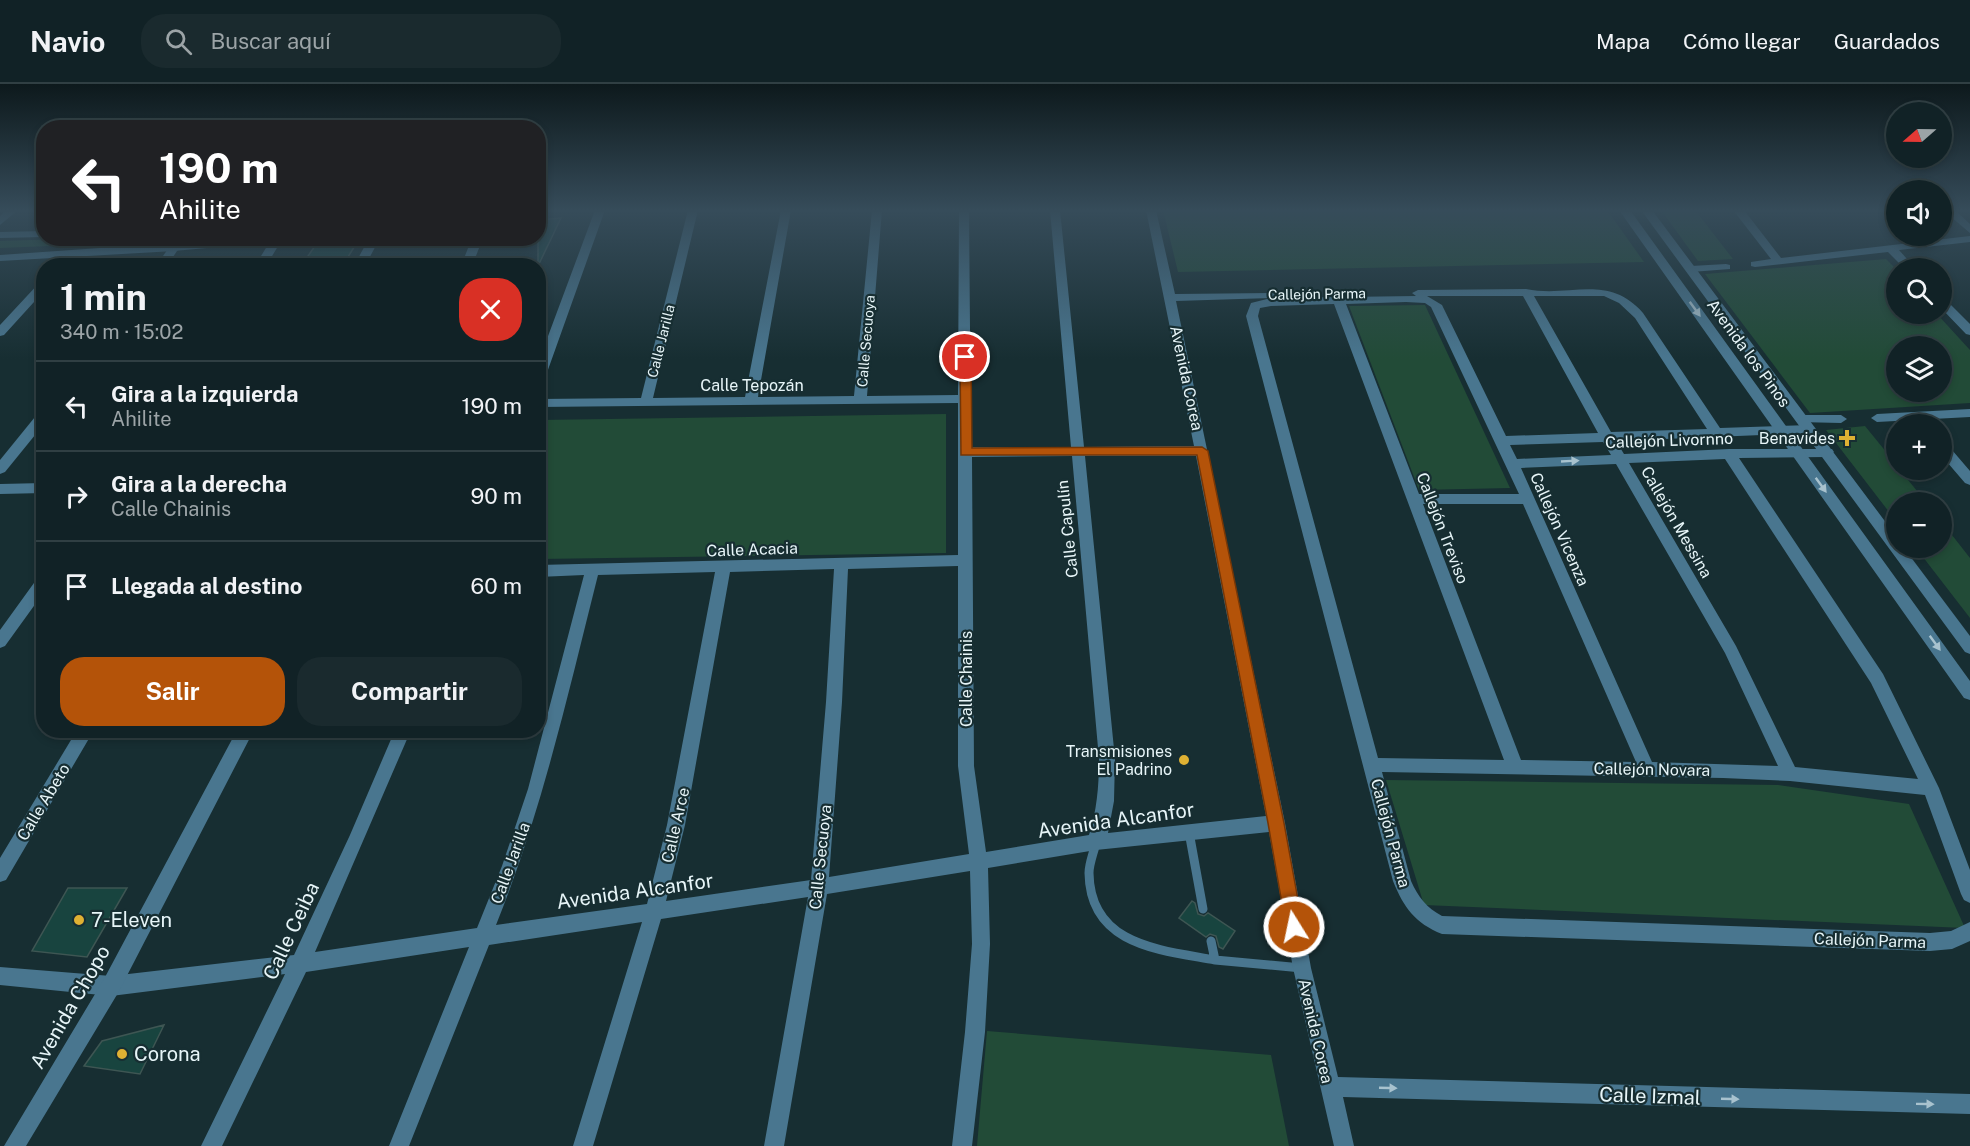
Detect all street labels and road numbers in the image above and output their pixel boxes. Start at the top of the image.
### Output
street label: Callejón Parma [1268,285,1366,303]
street label: Calle Secuoya [854,294,878,388]
street label: Avenida los Pinos [1703,296,1794,411]
street label: Calle Jarilla [644,303,678,379]
street label: Avenida Corea [1166,324,1207,432]
street label: Calle Tepozán [700,376,804,395]
street label: Callejón Livornno [1605,429,1733,452]
street label: Callejón Messina [1637,463,1716,581]
street label: Callejón Treviso [1413,470,1472,586]
street label: Callejón Vicenza [1526,470,1593,589]
street label: Calle Capulín [1053,479,1082,579]
street label: Calle Acacia [706,538,798,561]
street label: Calle Chainis [957,631,976,727]
street label: Callejón Novara [1594,759,1710,780]
street label: Calle Abeto [13,760,74,844]
street label: Callejón Parma [1367,777,1414,890]
street label: Calle Arce [658,786,693,865]
street label: Avenida Alcanfor [1036,797,1196,843]
street label: Calle Secuoya [806,804,835,911]
street label: Calle Jarilla [487,820,534,906]
street label: Avenida Alcanfor [555,868,715,914]
street label: Calle Ceiba [258,878,324,984]
street label: Callejón Parma [1814,929,1926,952]
street label: Avenida Chopo [25,941,115,1073]
street label: Avenida Corea [1294,977,1337,1085]
street label: Calle Izmal [1599,1082,1701,1110]

